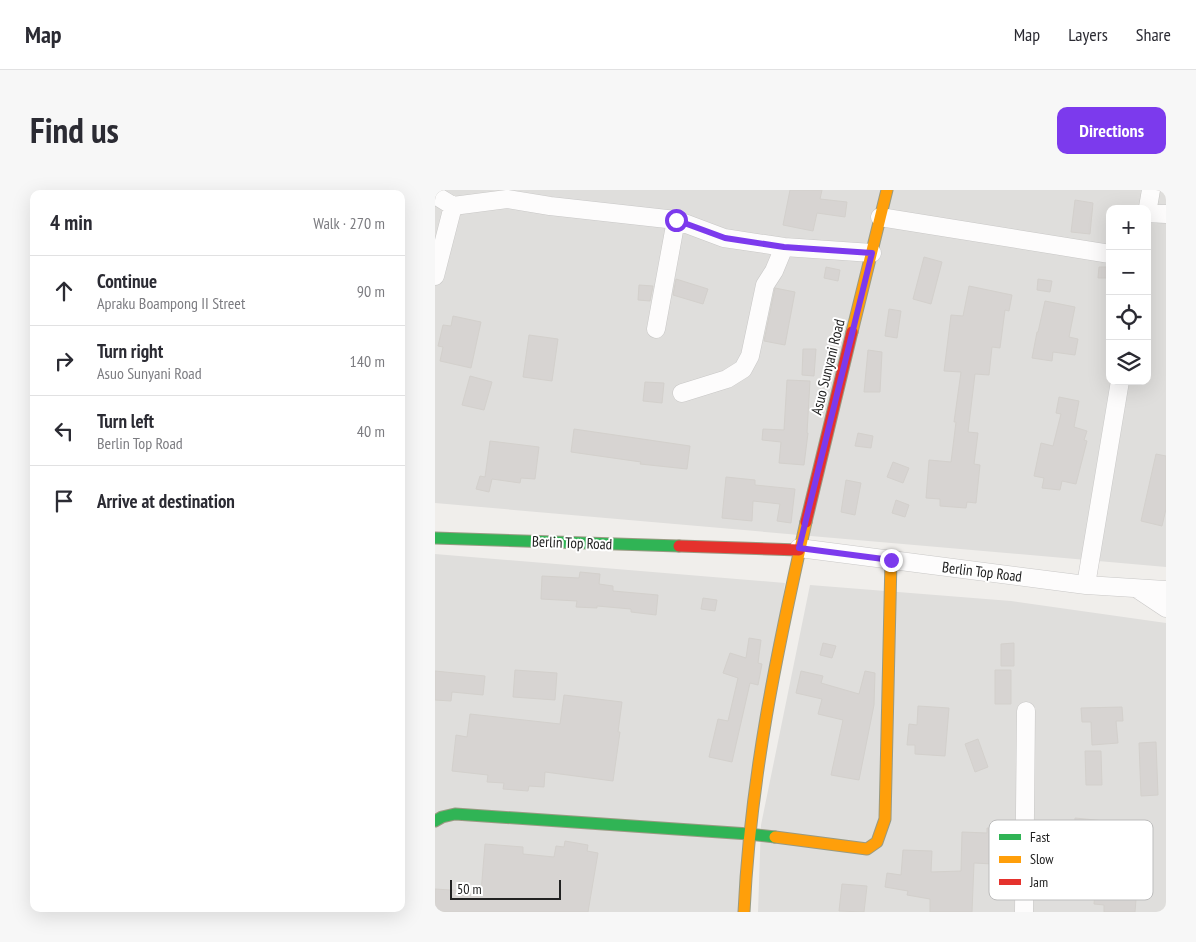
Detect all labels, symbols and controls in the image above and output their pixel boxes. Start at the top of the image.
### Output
text: Map [25,19,62,50]
text: Map [1014,23,1040,46]
text: Layers [1068,23,1108,46]
text: Share [1136,23,1171,46]
text: Find us [30,107,119,153]
button: Directions [1057,107,1166,154]
map controls [1106,205,1151,385]
button: + [1106,205,1151,250]
text: 4 min [50,209,92,236]
route start [665,209,688,232]
text: Walk · 270 m [313,213,385,233]
button: − [1106,250,1151,295]
text: Continue [97,269,157,293]
icon: ahead [50,277,78,305]
text: 90 m [357,281,385,301]
text: Apraku Boampong II Street [97,293,245,313]
button: locate [1106,295,1151,340]
street label: Asuo Sunyani Road [806,317,849,417]
text: Turn right [97,339,163,363]
button: layers [1106,340,1151,385]
icon: right [50,347,78,375]
text: 140 m [350,351,385,371]
text: Asuo Sunyani Road [97,363,202,383]
text: Turn left [97,409,154,433]
icon: left [50,417,78,445]
text: 40 m [357,421,385,441]
text: Berlin Top Road [97,433,183,453]
icon: arrive [50,487,78,515]
text: Arrive at destination [97,489,235,513]
street label: Berlin Top Road [531,532,613,553]
route end [880,549,903,572]
street label: Berlin Top Road [941,557,1023,586]
legend [989,820,1153,900]
text: Fast [1030,828,1050,846]
text: Slow [1030,850,1054,868]
text: Jam [1029,873,1048,891]
scale bar [450,877,561,900]
text: 50 m [457,880,482,898]

